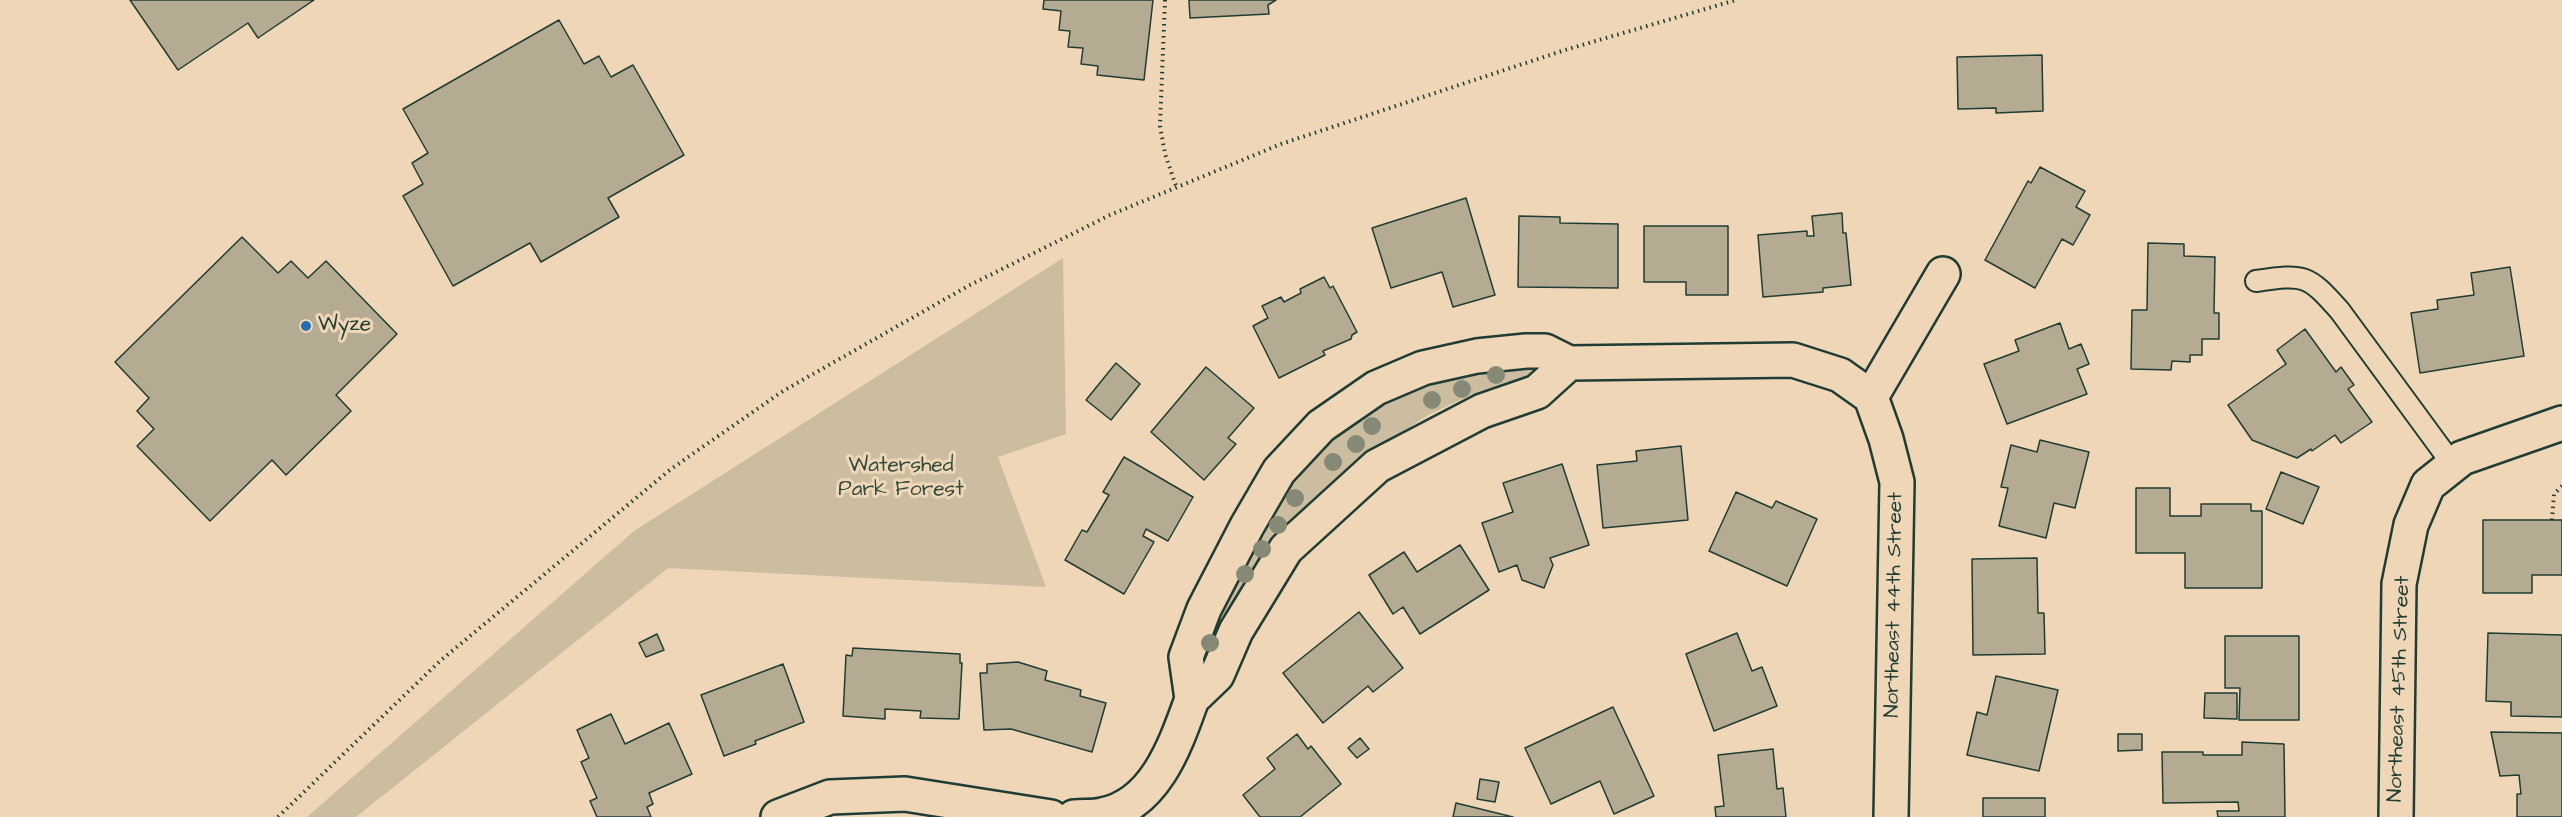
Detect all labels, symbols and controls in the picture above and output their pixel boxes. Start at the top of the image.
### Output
place label: Wyze [318,313,371,339]
marker: Wyze [299,319,313,333]
park label: Watershed Park Forest [838,454,964,504]
street label: Northeast 44th Street [1880,492,1910,718]
street label: Northeast 45th Street [2383,576,2417,802]

